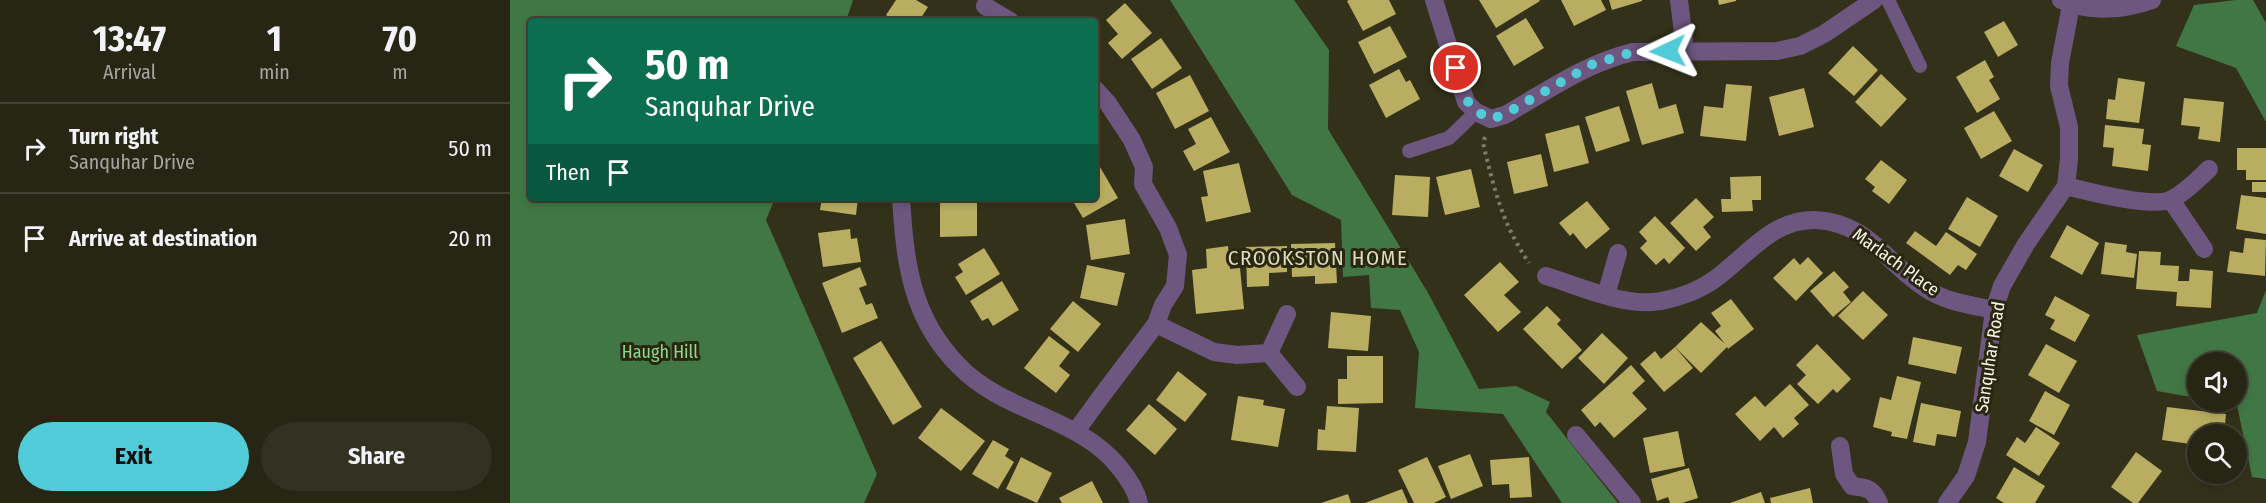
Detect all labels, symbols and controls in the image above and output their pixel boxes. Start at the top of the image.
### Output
text: 13:47 [93,17,166,61]
text: 1 [267,17,282,61]
text: 70 [383,17,417,61]
position arrow [1636,19,1700,83]
text: 50 m [645,40,729,90]
icon: right [546,42,624,120]
pin [1430,42,1481,93]
icon: arrive [1439,51,1472,84]
text: Arrival [103,60,156,84]
text: min [259,60,290,84]
text: m [392,60,408,84]
text: Sanquhar Drive [645,91,815,123]
text: Turn right [69,123,158,150]
icon: right [18,132,51,165]
text: 50 m [448,135,492,162]
text: Sanquhar Drive [69,150,195,174]
icon: arrive [602,156,635,189]
text: Then [546,159,590,186]
icon: arrive [18,222,51,255]
street label: Marlach Place [1848,223,1944,301]
text: Arrive at destination [69,225,257,252]
text: 20 m [449,225,492,252]
district label: CROOKSTON HOME [1228,245,1408,271]
street label: Sanquhar Road [1970,300,2010,414]
park label: Haugh Hill [622,341,698,363]
map controls [2187,352,2247,484]
button: sound [2187,352,2247,412]
button: Exit [18,422,249,491]
button: Share [261,422,492,491]
button: search [2187,424,2247,484]

